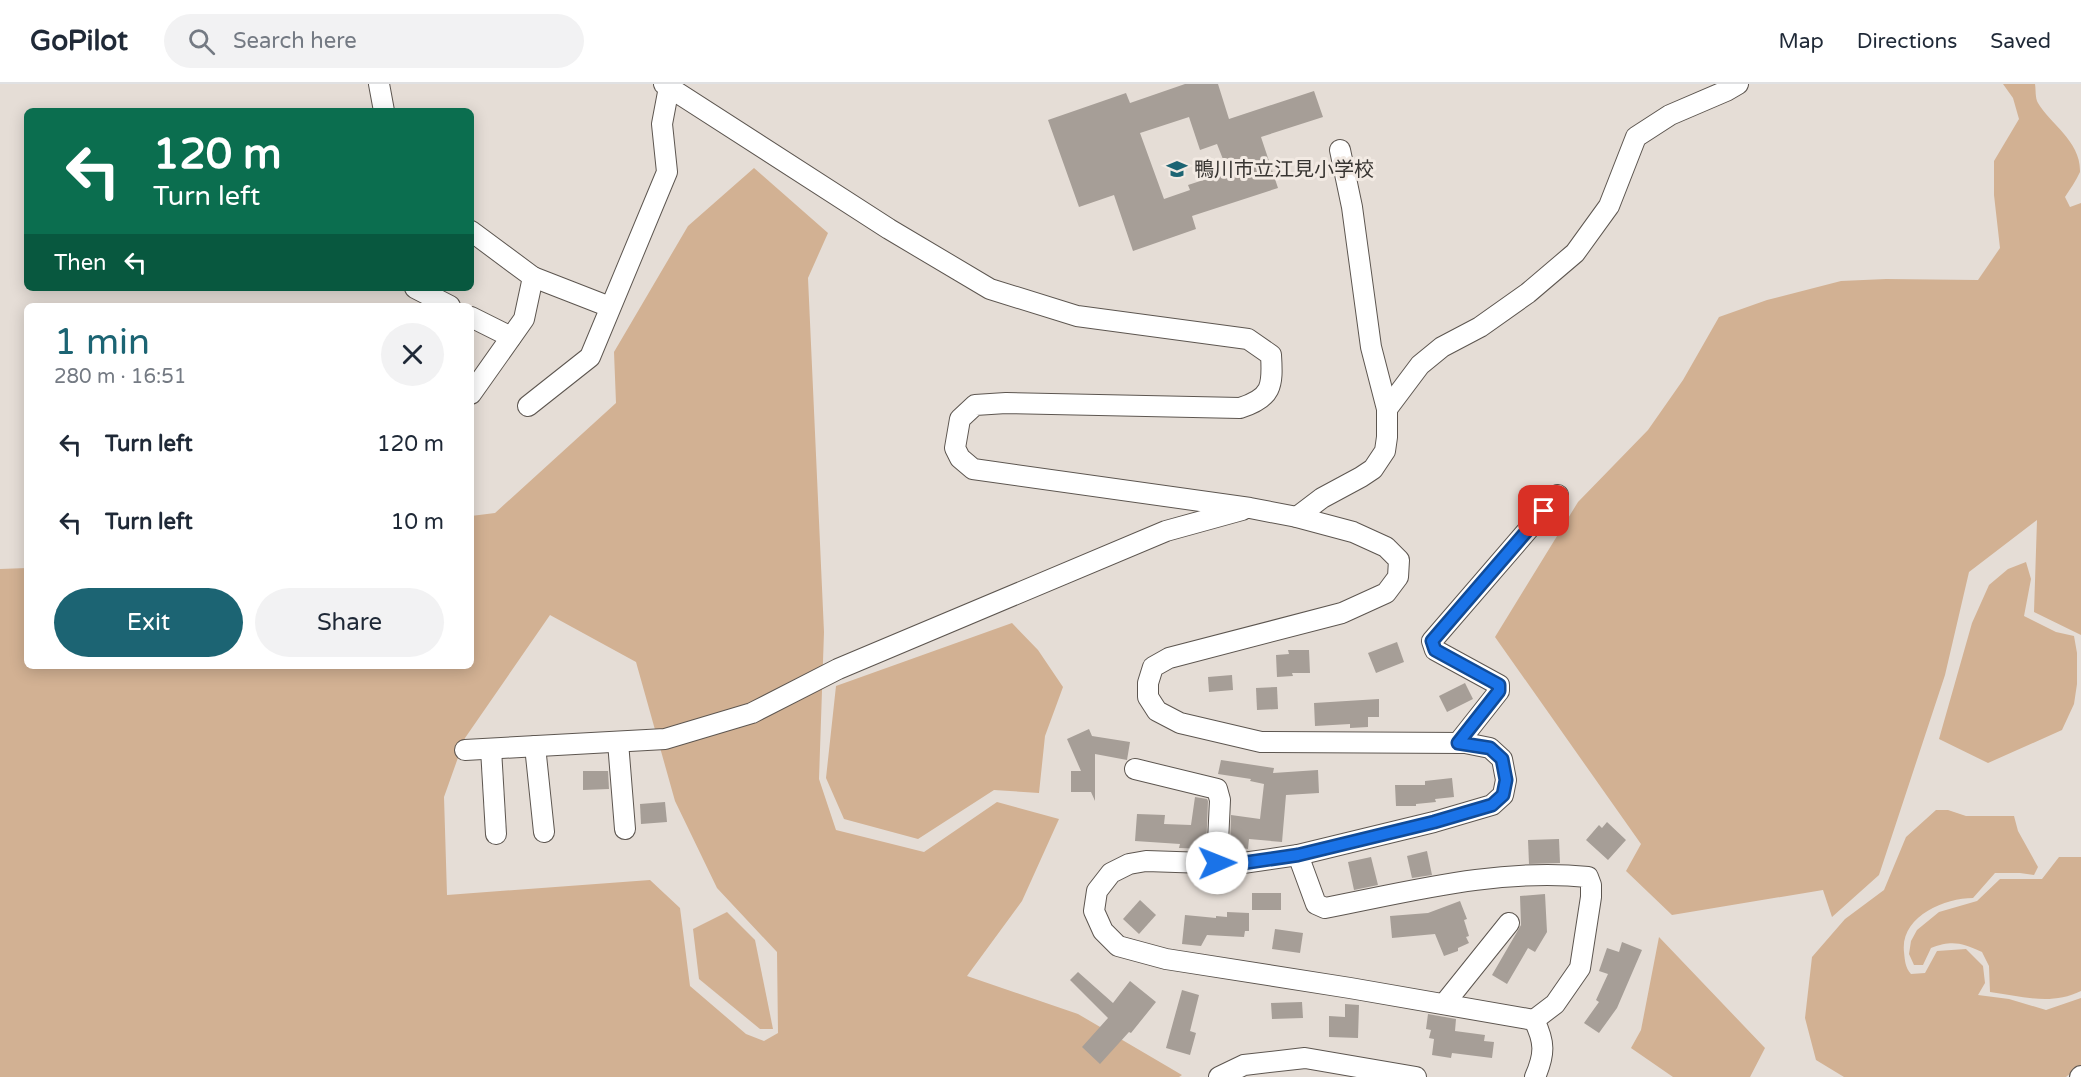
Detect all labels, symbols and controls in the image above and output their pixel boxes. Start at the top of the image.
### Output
search box [164,14,584,68]
text: GoPilot [30,24,128,58]
icon: search [185,25,218,58]
text: Search here [233,28,357,54]
text: Map [1778,29,1824,54]
text: Directions [1857,29,1957,54]
text: Saved [1990,29,2051,54]
text: 120 m [153,129,282,180]
icon: left [54,132,132,210]
school or university icon: 鴨川市立江見小学校 [1165,157,1189,181]
place label: 鴨川市立江見小学校 [1194,158,1374,182]
text: Turn left [153,180,260,213]
icon: left [119,246,152,279]
text: Then [54,250,107,276]
text: 1 min [54,321,150,364]
button: close [381,323,444,386]
text: 280 m · 16:51 [54,365,186,389]
icon: left [54,428,87,461]
text: Turn left [105,431,193,457]
text: 120 m [377,431,444,457]
pin [1518,485,1569,536]
icon: arrive [1527,494,1560,527]
icon: left [54,506,87,539]
text: Turn left [105,509,193,535]
text: 10 m [390,509,444,535]
button: Exit [54,588,243,657]
button: Share [255,588,444,657]
position arrow [1185,831,1249,895]

